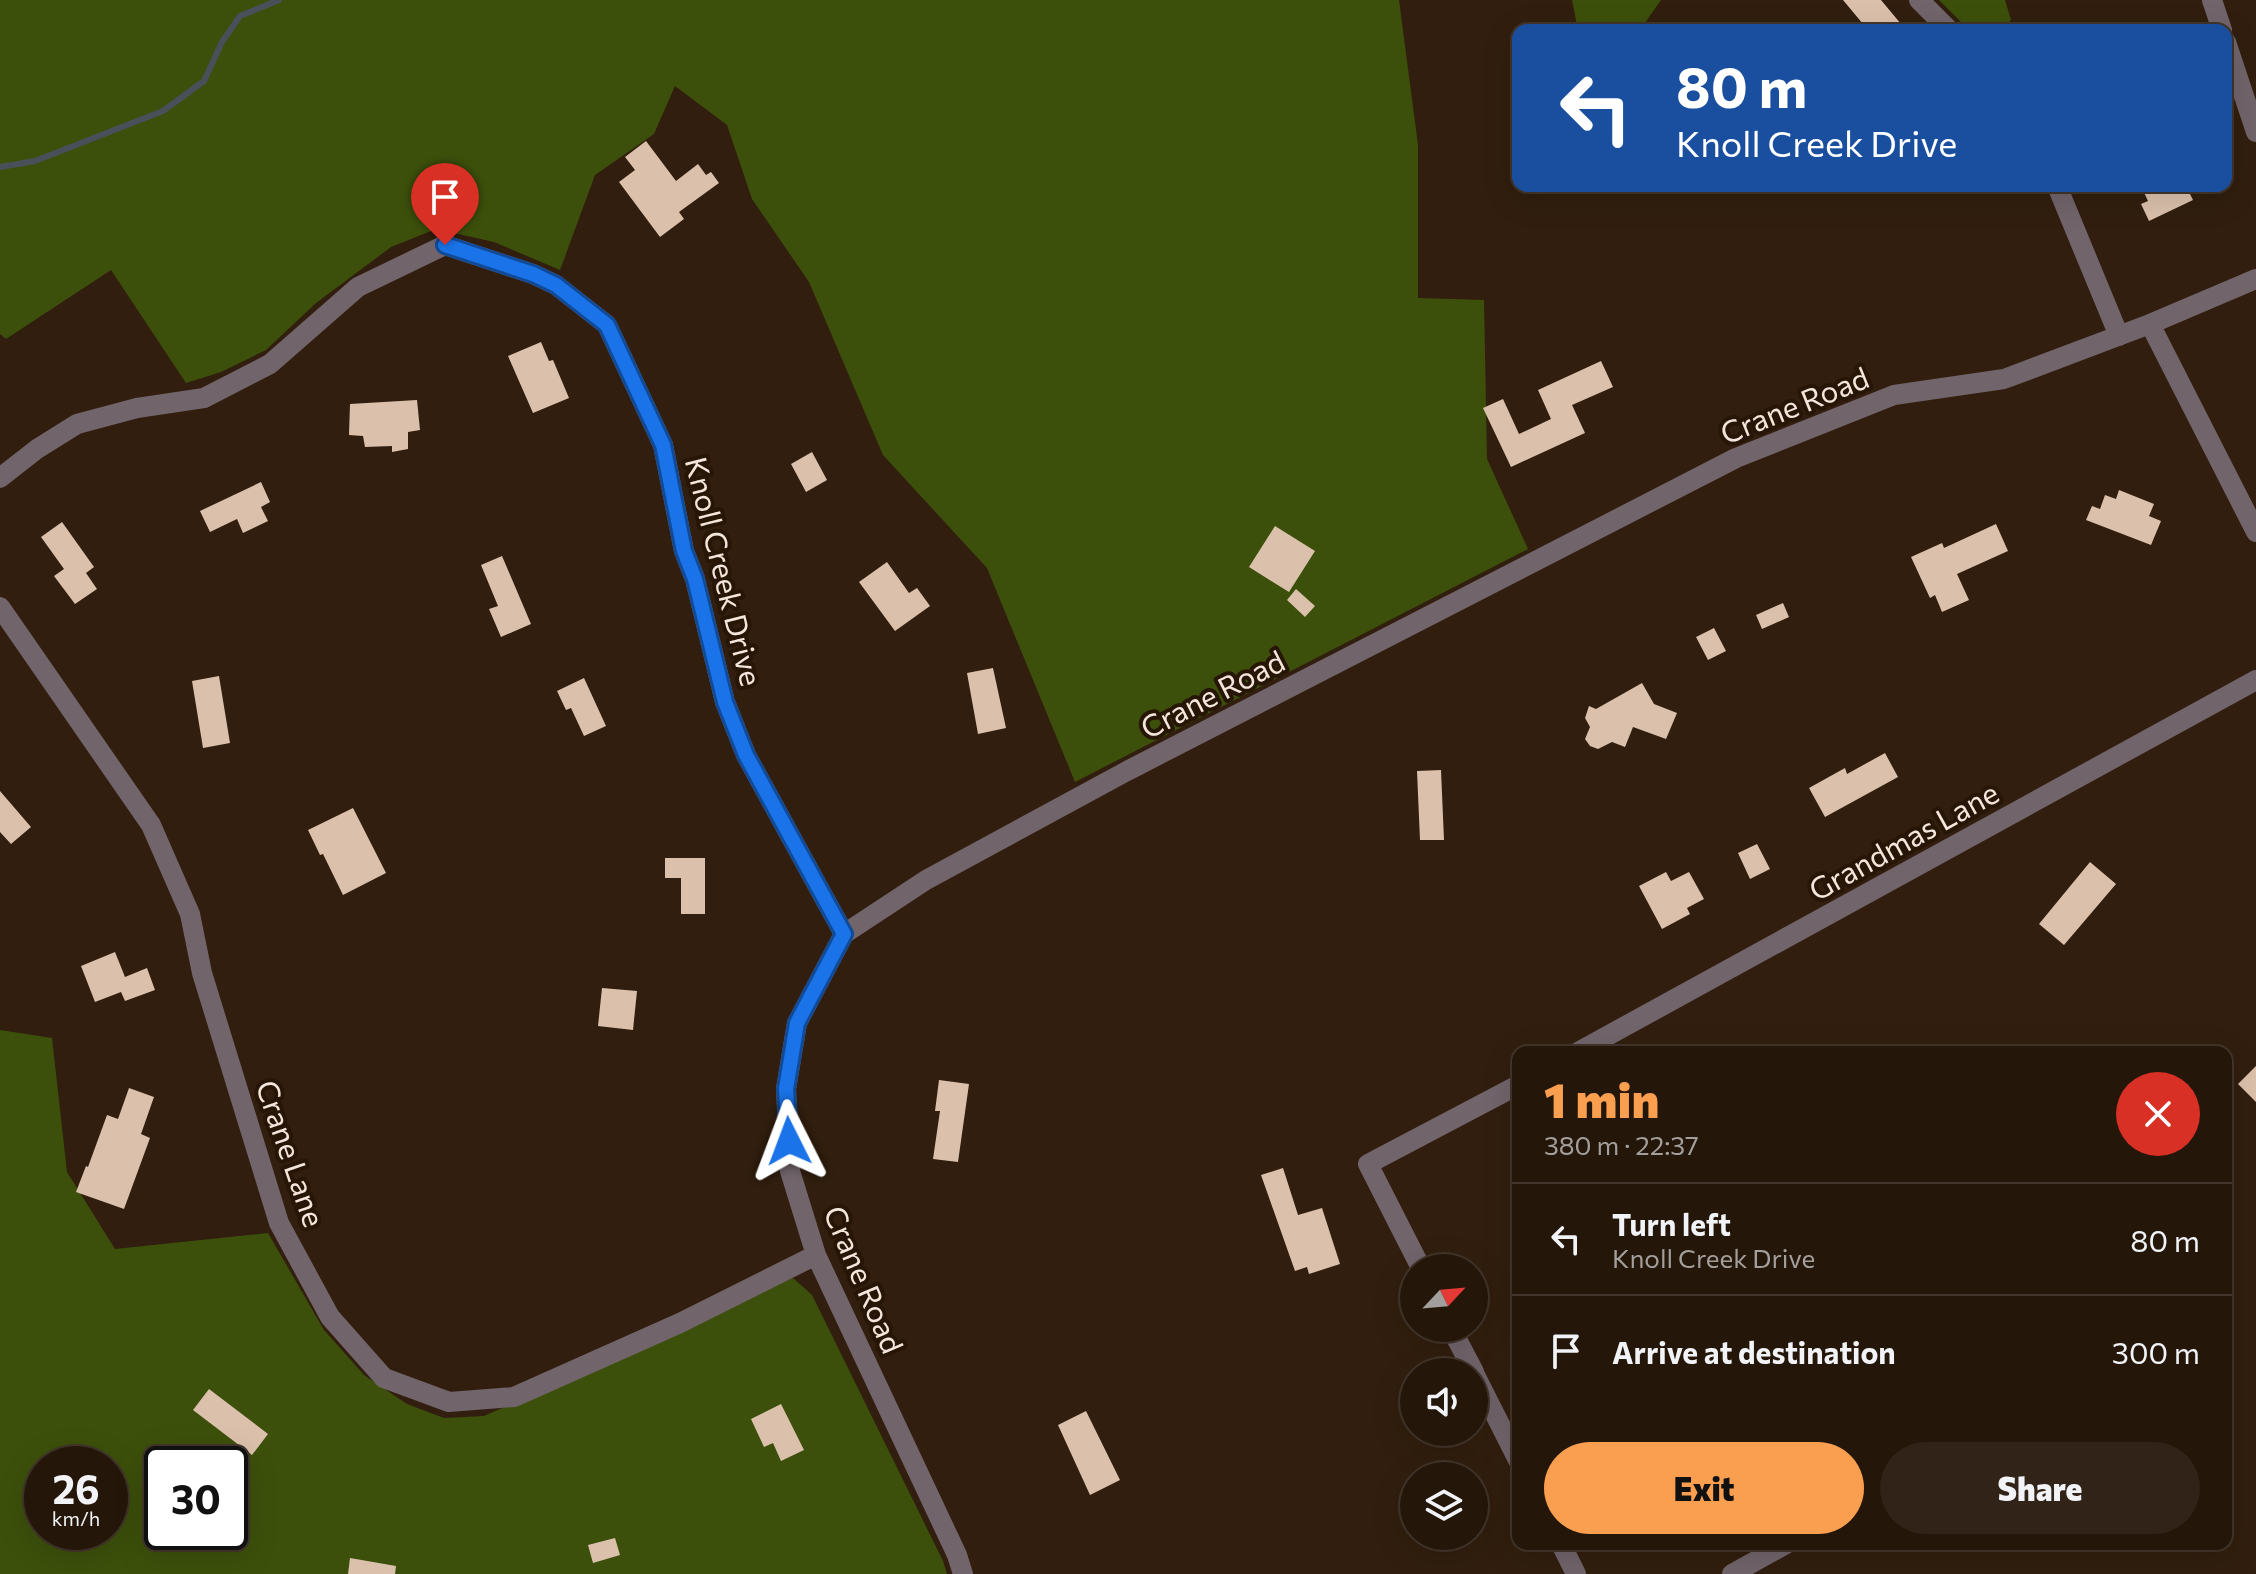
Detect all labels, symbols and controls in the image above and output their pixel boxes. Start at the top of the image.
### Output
text: 80 m [1676,51,1807,120]
icon: left [1544,56,1648,160]
text: Knoll Creek Drive [1676,120,1957,164]
pin [411,163,479,245]
icon: arrive [423,175,467,219]
street label: Crane Road [1714,357,1874,451]
street label: Knoll Creek Drive [679,453,771,689]
street label: Crane Road [1134,641,1290,745]
street label: Grandmas Lane [1802,773,2004,907]
text: 1 min [1544,1069,1659,1128]
button: close [2116,1072,2200,1156]
street label: Crane Lane [250,1075,334,1231]
position arrow [747,1099,831,1183]
text: 380 m · 22:37 [1544,1129,1699,1160]
street label: Crane Road [817,1200,913,1358]
text: Turn left [1612,1205,1731,1242]
icon: left [1544,1217,1588,1261]
text: 80 m [2130,1221,2200,1258]
text: Knoll Creek Drive [1612,1242,1815,1273]
north arrow [1400,1254,1488,1342]
map controls [1400,1254,1488,1550]
icon: arrive [1544,1329,1588,1373]
text: Arrive at destination [1612,1333,1896,1370]
text: 300 m [2112,1333,2200,1370]
button: sound [1400,1358,1488,1446]
button: Exit [1544,1442,1864,1534]
button: Share [1880,1442,2200,1534]
speed limit sign: 30 [144,1446,248,1550]
button: layers [1400,1462,1488,1550]
text: 26 [52,1463,100,1512]
text: km/h [52,1506,100,1530]

